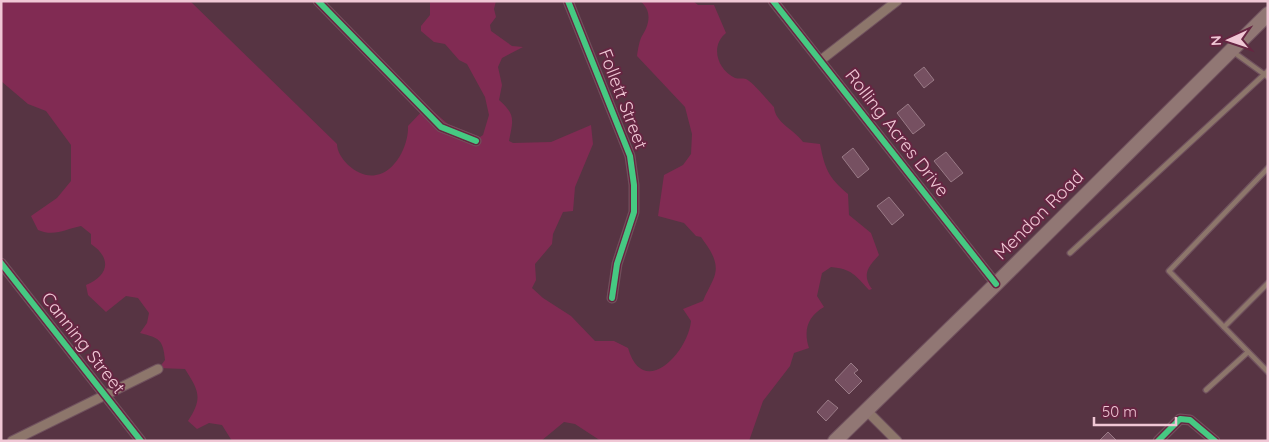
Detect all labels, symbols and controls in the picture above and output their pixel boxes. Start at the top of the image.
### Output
north arrow [1204,15,1254,65]
text: N [1207,35,1225,46]
street label: Follett Street [594,46,653,152]
street label: Rolling Acres Drive [840,64,954,201]
street label: Mendon Road [989,165,1088,264]
street label: Canning Street [36,287,130,398]
scale bar [1094,394,1176,426]
text: 50 m [1102,402,1137,421]

